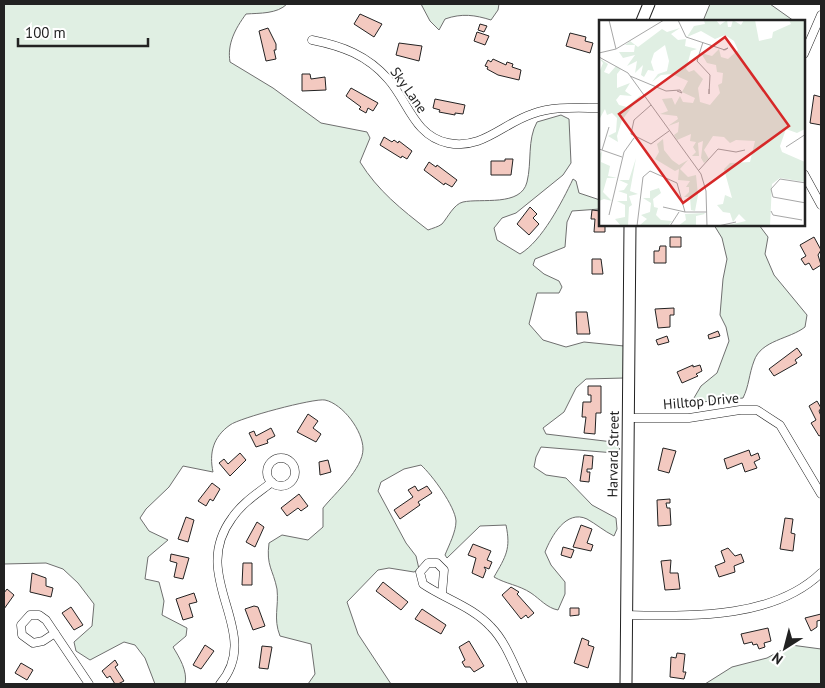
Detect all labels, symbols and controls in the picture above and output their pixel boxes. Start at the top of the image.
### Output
scale bar [18,15,148,47]
inset map [599,20,805,226]
text: 100 m [25,23,66,42]
street label: Sky Lane [387,63,431,117]
street label: Hilltop Drive [662,389,740,413]
street label: Harvard Street [603,410,623,497]
north arrow [760,623,810,673]
text: N [768,649,786,669]

